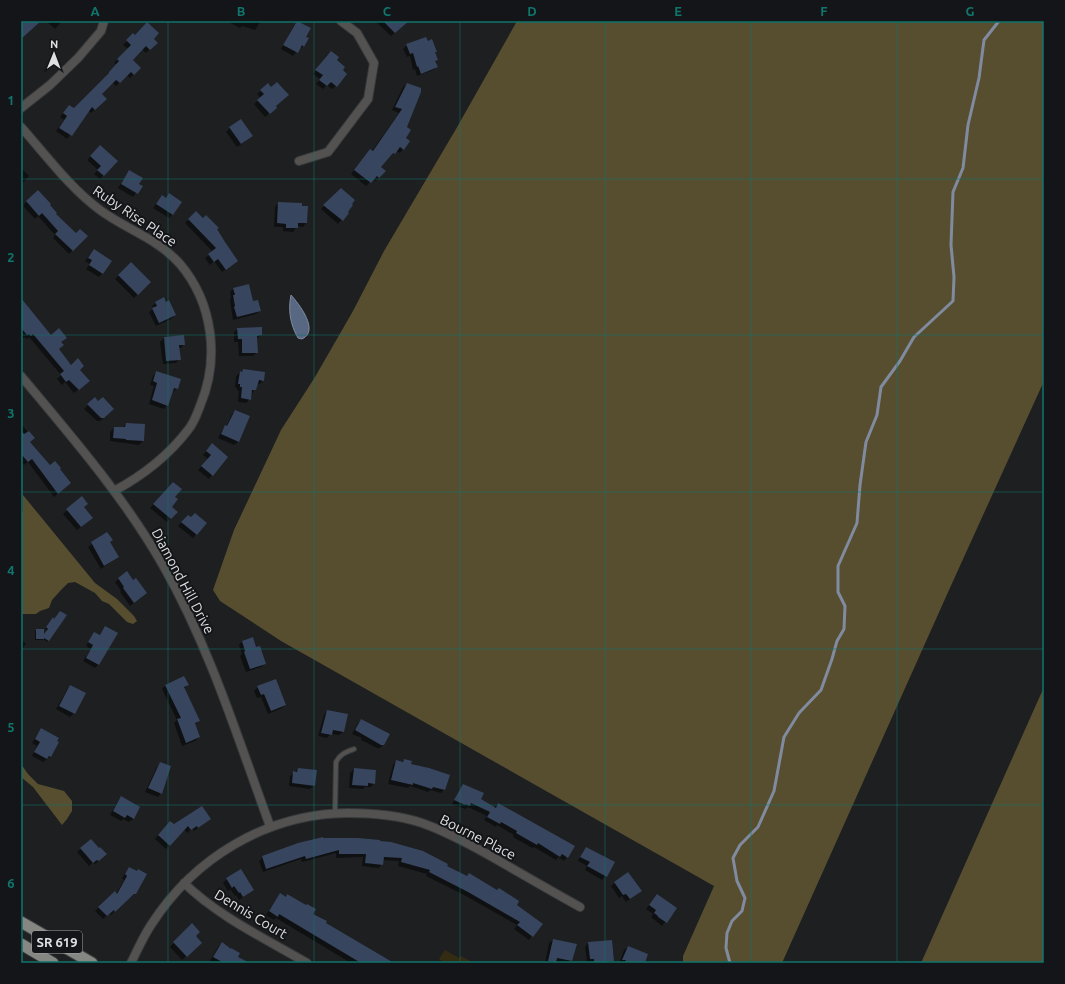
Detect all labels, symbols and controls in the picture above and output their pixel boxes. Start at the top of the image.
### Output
text: A [90,4,100,18]
text: B [237,4,246,18]
text: C [383,4,392,18]
text: D [527,4,537,18]
text: E [674,4,682,18]
text: F [820,4,828,18]
text: G [966,4,975,18]
north arrow [34,34,74,74]
text: N [50,38,58,50]
text: 1 [7,93,15,107]
street label: Ruby Rise Place [90,182,180,250]
text: 2 [7,250,15,264]
text: 3 [7,406,15,420]
street label: Diamond Hill Drive [148,526,218,636]
text: 4 [7,563,15,577]
text: 5 [7,720,15,734]
street label: Bourne Place [437,811,519,863]
text: 6 [7,876,15,890]
street label: Dennis Court [212,886,291,942]
road number: SR 619 [32,931,82,953]

